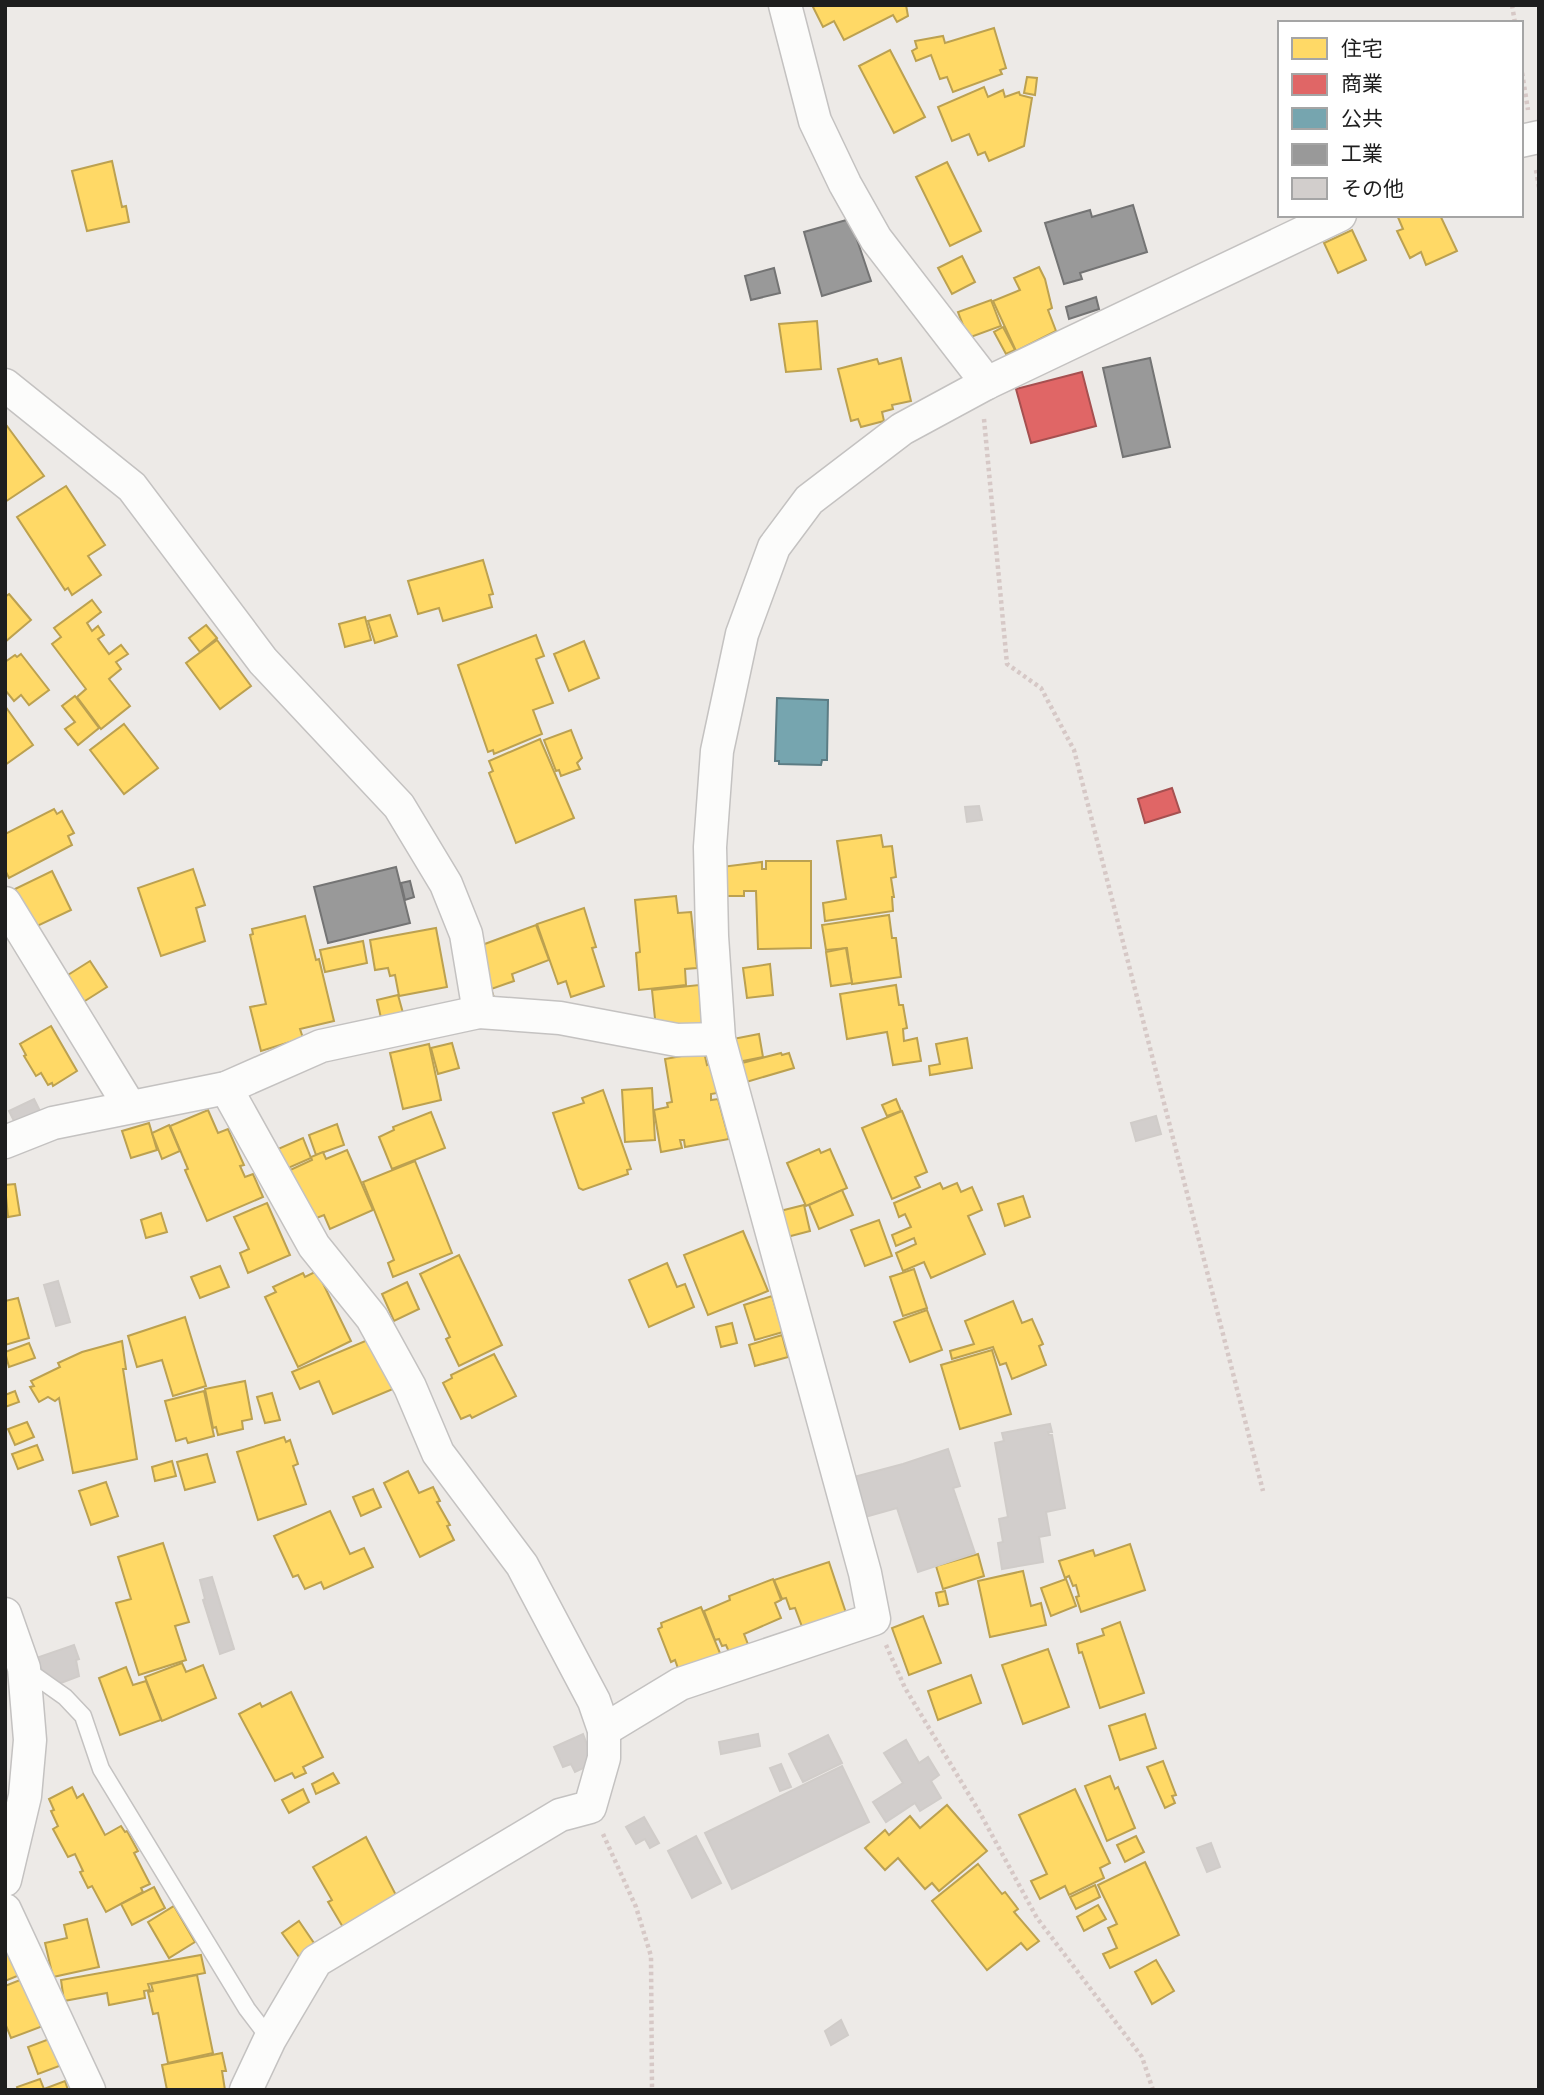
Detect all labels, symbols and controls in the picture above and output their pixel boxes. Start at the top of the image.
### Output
legend [1278,21,1523,217]
text: 住宅 [1341,37,1383,60]
text: 商業 [1341,72,1383,95]
text: 公共 [1341,107,1383,130]
text: 工業 [1341,142,1383,165]
text: その他 [1341,177,1404,200]

